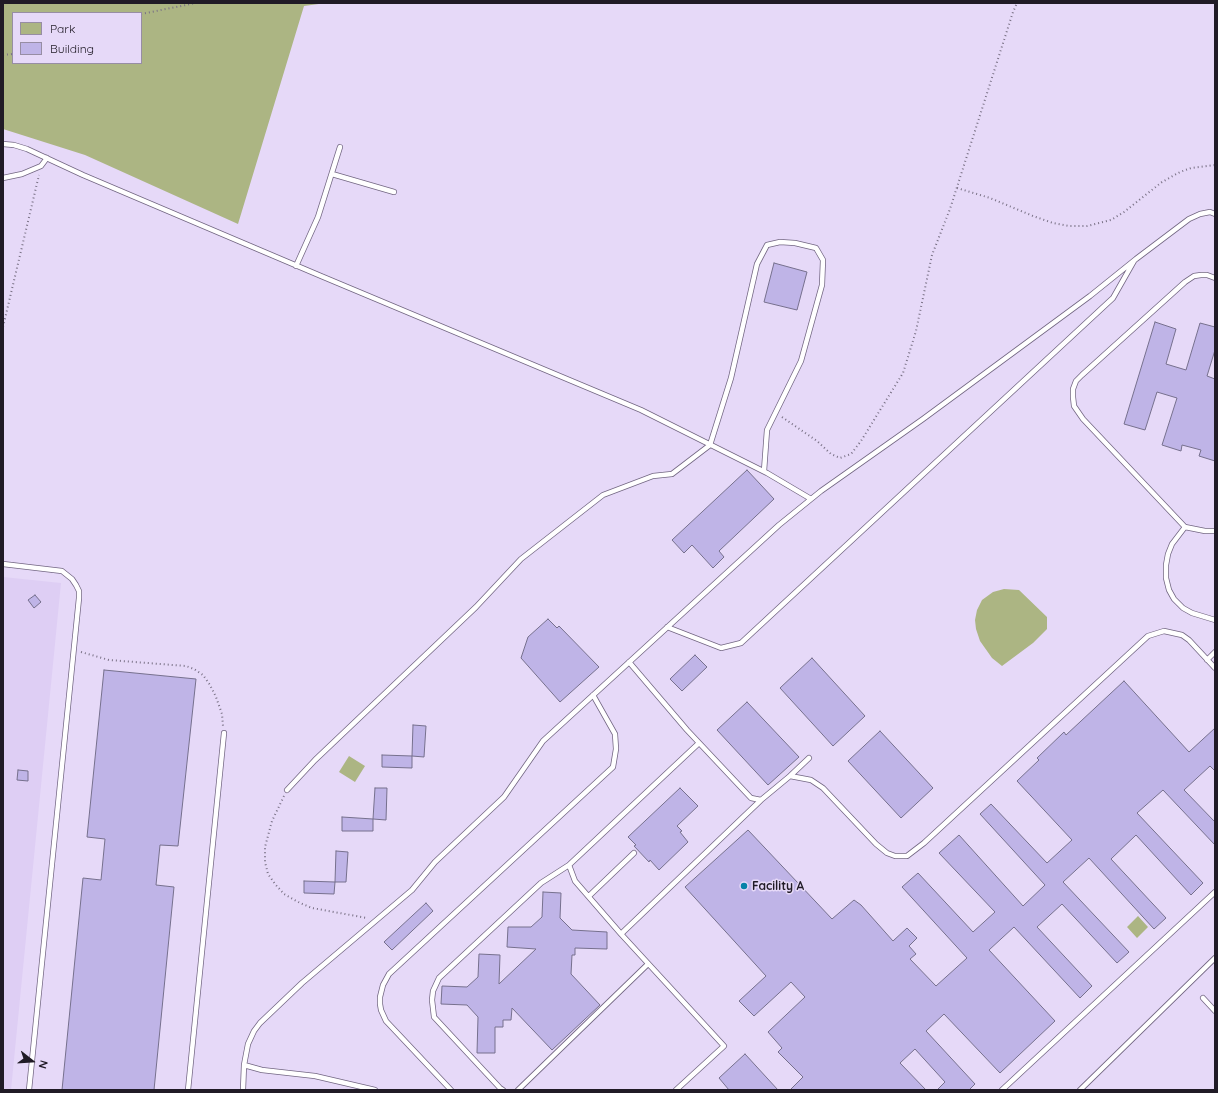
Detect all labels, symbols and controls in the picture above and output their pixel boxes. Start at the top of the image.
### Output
legend [12,12,142,64]
text: Park [50,21,75,36]
text: Building [50,41,94,56]
place label: Facility A [752,879,804,893]
marker: Facility A [739,881,749,891]
north arrow [12,1041,52,1081]
text: N [36,1059,51,1070]

